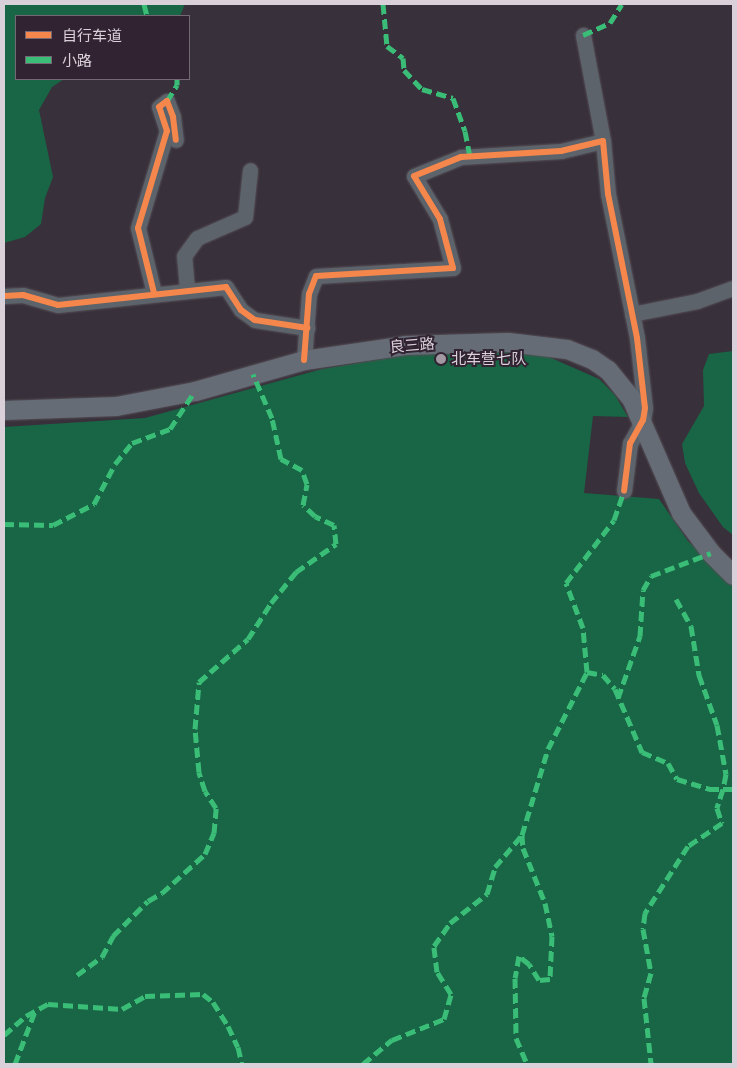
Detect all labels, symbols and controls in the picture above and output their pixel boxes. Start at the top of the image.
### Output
legend [15,15,190,80]
text: 自行车道 [62,26,122,44]
text: 小路 [62,51,92,69]
street label: 良三路 [389,334,435,356]
place label: 北车营七队 [451,350,526,368]
marker: 北车营七队 [435,353,447,365]

